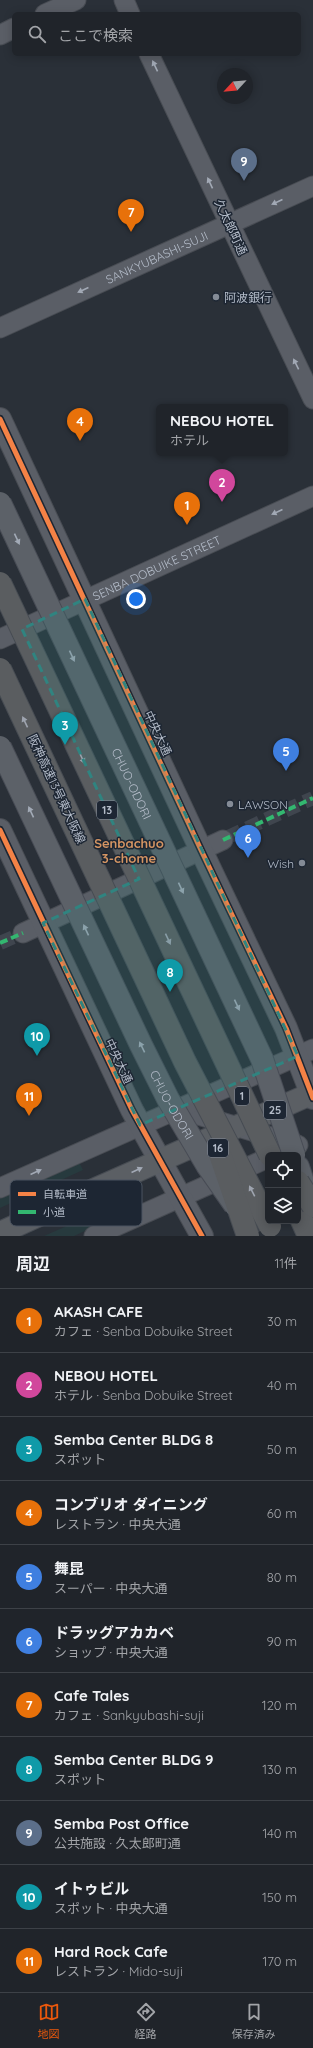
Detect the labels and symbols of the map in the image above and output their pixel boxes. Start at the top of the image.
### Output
one-way arrow [152,60,158,71]
north arrow [217,68,253,104]
pin: 9 [231,148,257,181]
one-way arrow [207,178,213,189]
street label: 久太郎町通 [212,197,250,257]
pin: 7 [118,199,144,232]
one-way arrow [272,199,283,205]
street label: SANKYUBASHI-SUJI [103,227,210,287]
one-way arrow [77,287,88,293]
place label: 阿波銀行 [224,290,272,305]
marker: 阿波銀行 [211,292,221,302]
one-way arrow [293,358,299,370]
pin: 4 [67,408,93,441]
pin: 2 [209,469,235,502]
pin: 1 [174,492,200,525]
one-way arrow [272,509,283,515]
street label: SENBA DOBUIKE STREET [90,532,223,603]
one-way arrow [14,533,20,544]
your location [126,589,146,609]
one-way arrow [69,650,75,662]
street label: 中央大通 [141,708,175,758]
pin: 3 [52,712,78,745]
one-way arrow [22,717,28,728]
street label: 阪神高速13号東大阪線 [25,732,89,846]
pin: 5 [273,738,299,771]
street label: CHUO-ODORI [109,745,155,821]
one-way arrow [79,752,85,764]
place label: LAWSON [238,797,288,812]
marker: LAWSON [225,799,235,809]
road number: 13 [97,801,117,819]
one-way arrow [28,806,34,818]
pin: 6 [235,825,261,858]
district label: Senbachuo 3-chome [94,835,164,866]
place label: Wish [267,856,294,871]
marker: Wish [297,858,307,868]
one-way arrow [178,882,184,893]
one-way arrow [83,924,89,935]
one-way arrow [165,933,171,945]
pin: 8 [157,959,183,992]
one-way arrow [234,1000,240,1011]
pin: 10 [24,1023,50,1056]
street label: 中央大通 [102,1036,136,1086]
one-way arrow [139,1041,145,1053]
street label: CHUO-ODORI [147,1067,198,1142]
pin: 11 [16,1083,42,1116]
road number: 1 [235,1087,249,1105]
road number: 25 [264,1101,286,1119]
road number: 16 [208,1139,228,1157]
one-way arrow [132,1167,143,1173]
one-way arrow [30,1169,41,1175]
legend [10,1180,142,1226]
one-way arrow [249,1185,255,1197]
text: 自転車道 [43,1187,87,1201]
text: 小道 [43,1205,65,1219]

